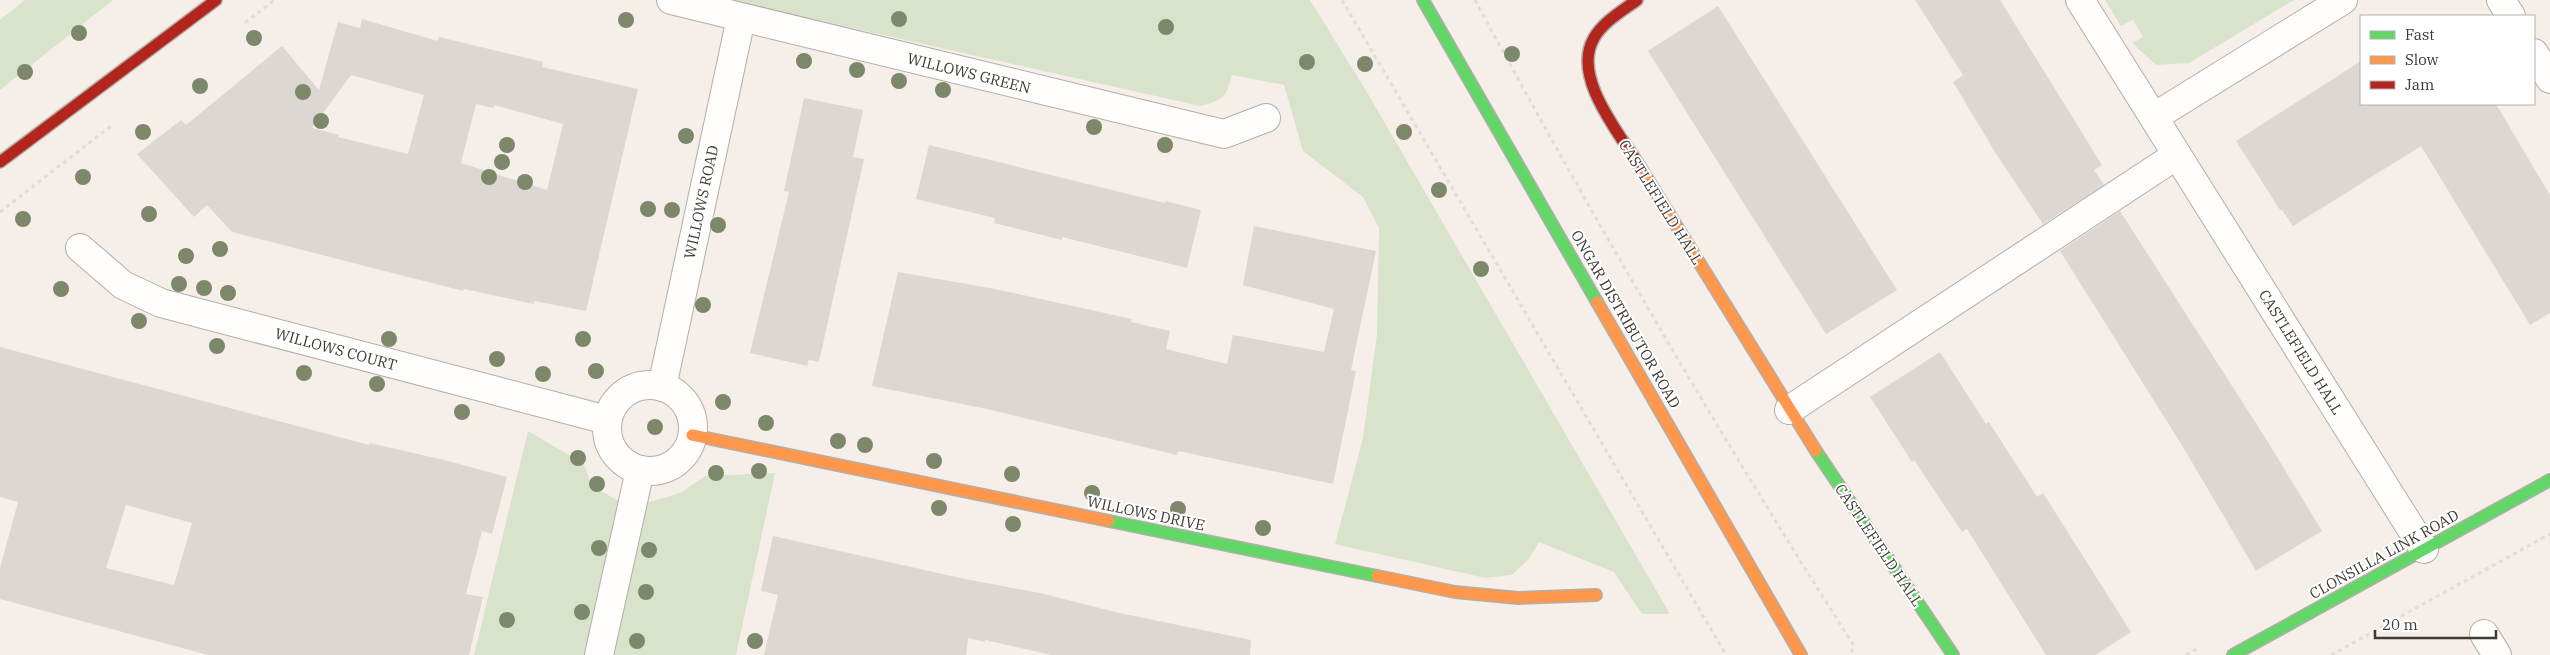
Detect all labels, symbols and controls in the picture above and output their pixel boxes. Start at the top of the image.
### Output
legend [2360,15,2535,105]
text: Fast [2405,25,2435,44]
street label: WILLOWS GREEN [905,48,1033,98]
text: Slow [2405,50,2439,69]
text: Jam [2405,75,2434,94]
street label: CASTLEFIELD HALL [1615,136,1707,268]
street label: WILLOWS ROAD [680,143,722,261]
street label: ONGAR DISTRIBUTOR ROAD [1567,227,1685,411]
street label: CASTLEFIELD HALL [2255,286,2347,418]
street label: WILLOWS COURT [273,324,399,374]
street label: CASTLEFIELD HALL [1831,480,1927,610]
street label: WILLOWS DRIVE [1085,491,1207,535]
street label: CLONSILLA LINK ROAD [2306,505,2462,603]
scale bar [2375,608,2496,640]
text: 20 m [2382,615,2418,634]

